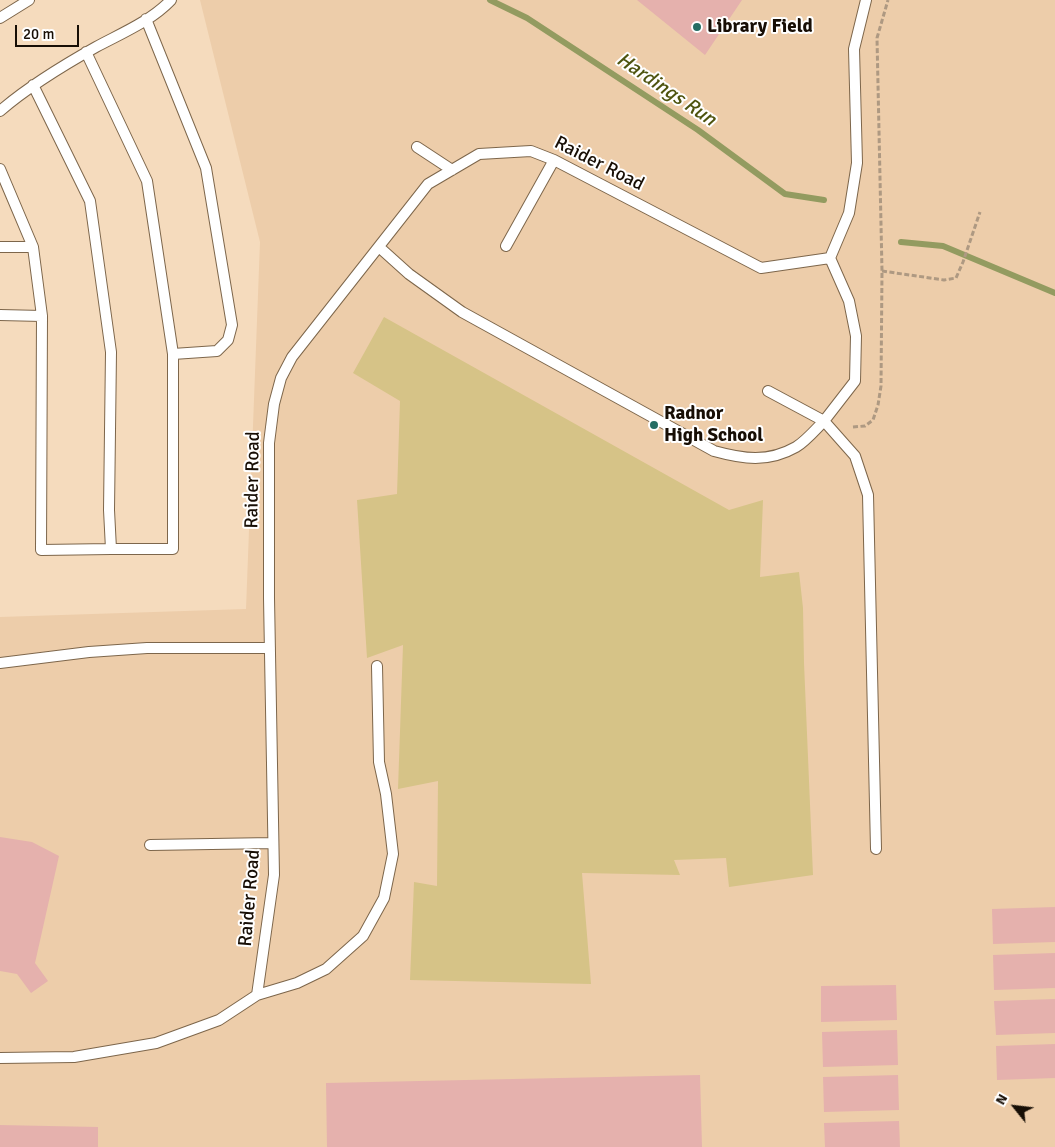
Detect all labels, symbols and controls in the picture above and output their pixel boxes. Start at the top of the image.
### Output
scale bar [18,15,81,47]
place label: Library Field [707,16,813,38]
marker: Library Field [691,21,703,33]
text: 20 m [23,25,54,43]
water label: Hardings Run [612,48,720,132]
street label: Raider Road [550,132,648,196]
place label: Radnor High School [664,403,763,447]
marker: Radnor High School [648,419,660,431]
street label: Raider Road [241,431,265,529]
street label: Raider Road [234,848,266,948]
north arrow [990,1082,1040,1132]
text: N [992,1091,1011,1108]

